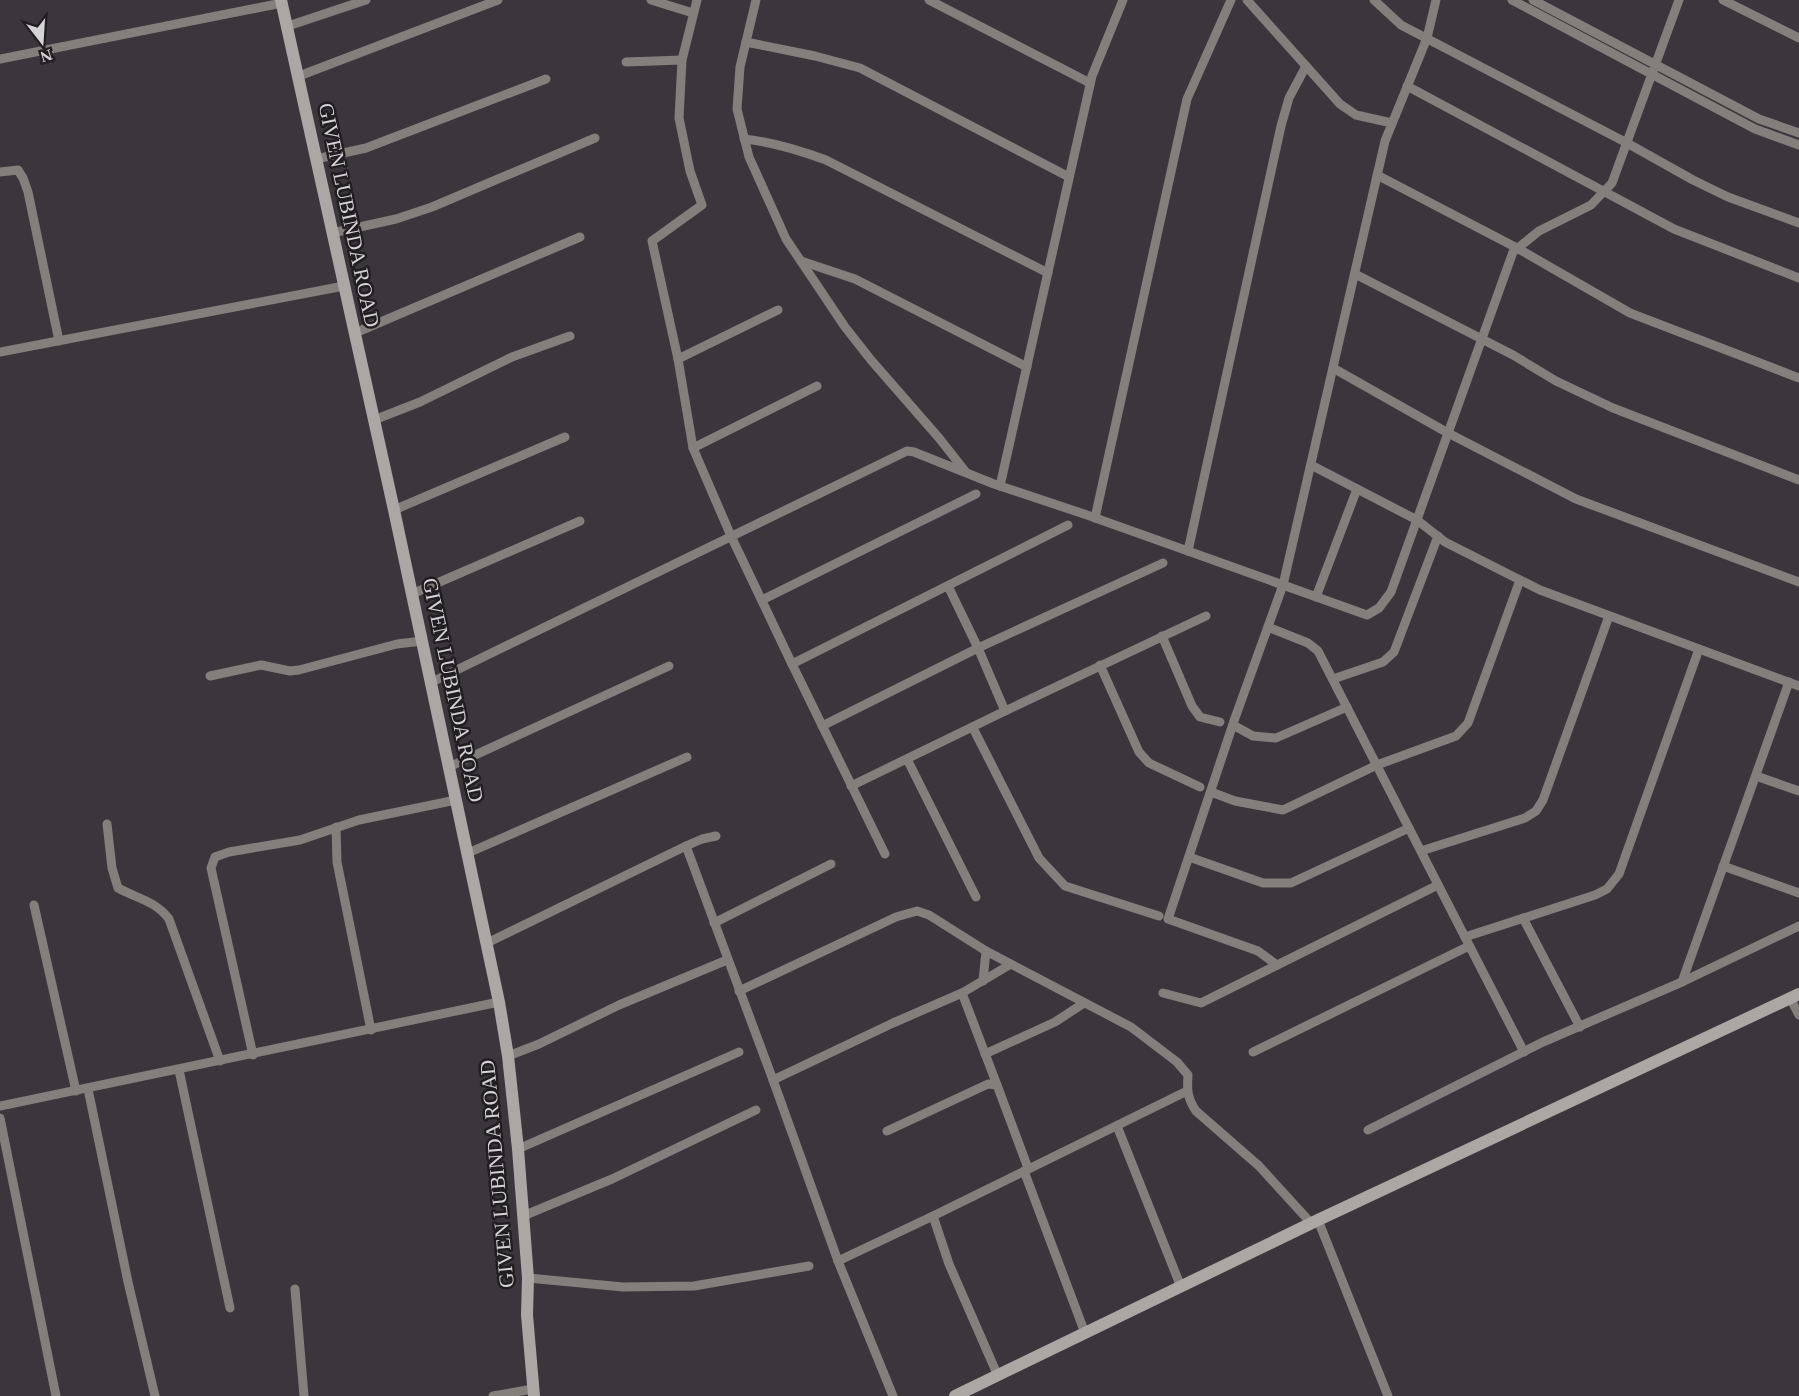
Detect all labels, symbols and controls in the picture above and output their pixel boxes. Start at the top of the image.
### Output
north arrow [12,12,72,72]
text: N [38,46,54,66]
street label: GIVEN LUBINDA ROAD [313,101,385,329]
street label: GIVEN LUBINDA ROAD [417,576,489,804]
street label: GIVEN LUBINDA ROAD [475,1059,519,1289]

